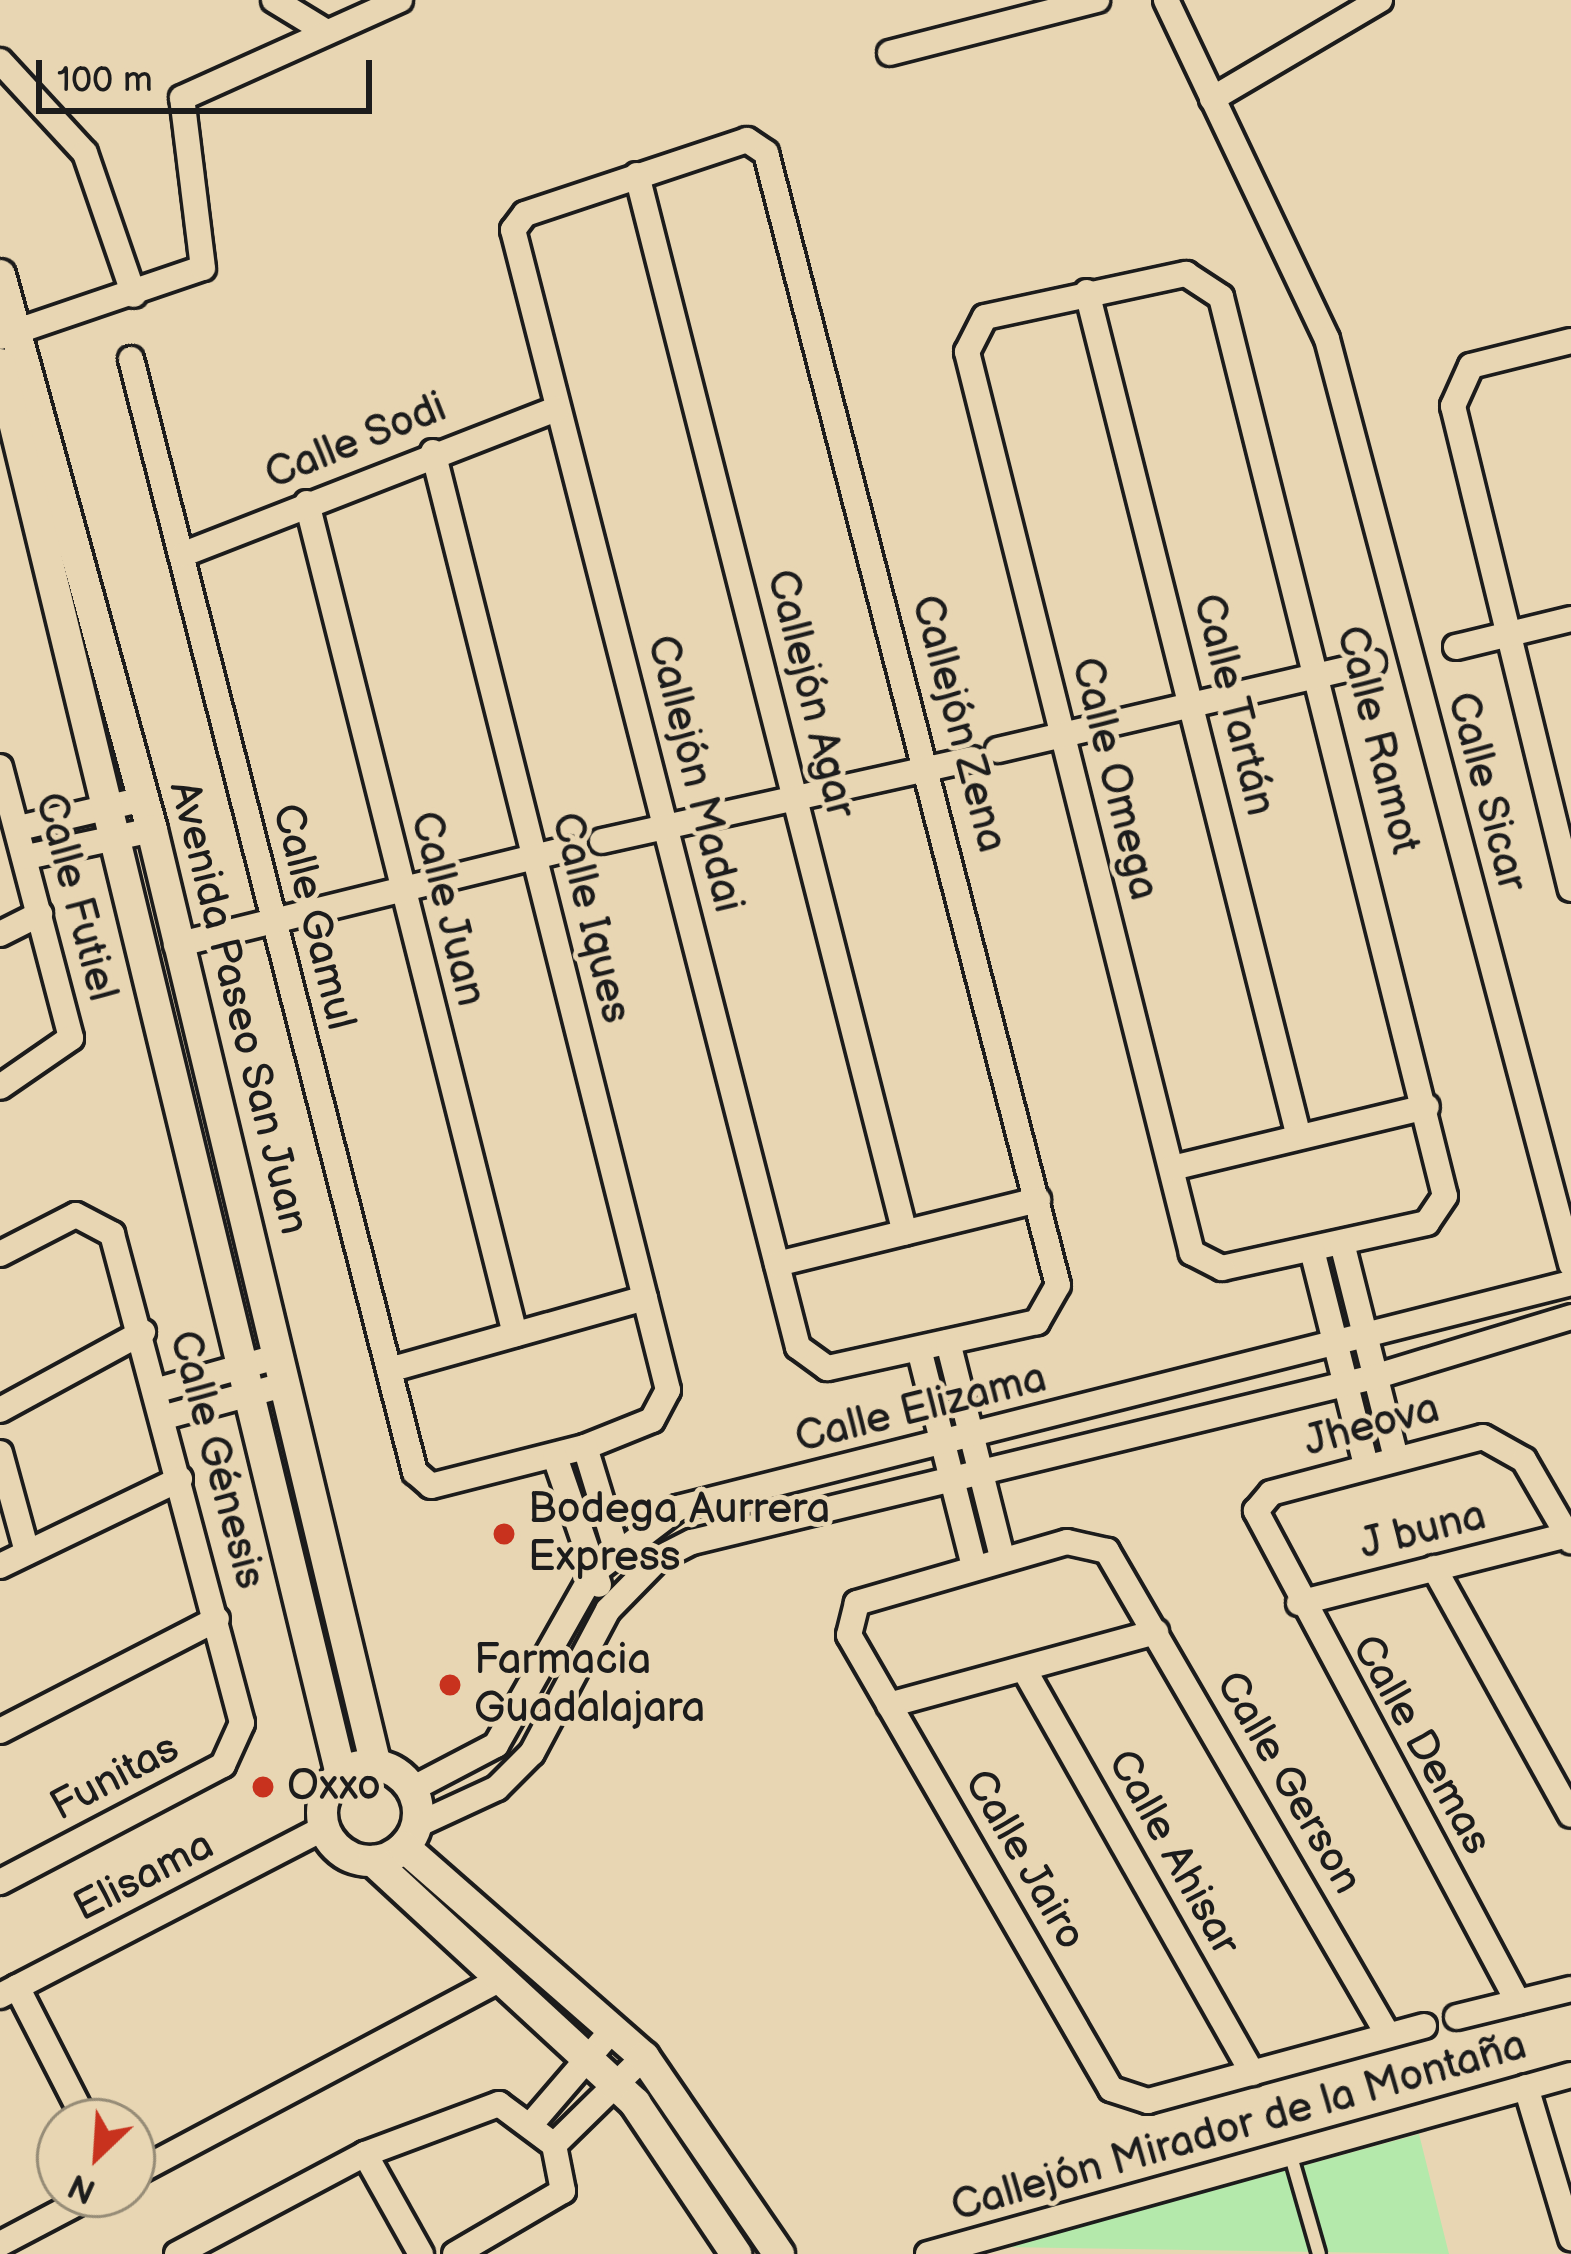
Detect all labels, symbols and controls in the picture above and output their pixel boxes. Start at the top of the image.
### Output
scale bar [42,36,378,110]
text: 100 m [57,59,153,102]
street label: Calle Sodi [258,383,454,501]
street label: Callejón Agar [755,565,865,823]
street label: Calle Tartán [1181,588,1285,822]
street label: Callejón Zena [899,590,1017,858]
street label: Calle Ramot [1324,621,1430,859]
street label: Callejón Madai [635,630,753,918]
street label: Calle Omega [1060,653,1168,905]
street label: Calle Sicar [1435,687,1537,897]
street label: Avenida Paseo San Juan [157,775,319,1241]
street label: Calle Futiel [23,787,127,1007]
street label: Calle Gamul [261,799,365,1035]
street label: Calle Juan [398,805,496,1013]
street label: Calle Iques [540,808,640,1028]
street label: Calle Génesis [157,1325,275,1595]
street label: Calle Elizama [790,1353,1052,1465]
street label: Jheova [1299,1384,1445,1468]
place label: Bodega Aurrera Express [528,1485,830,1583]
street label: J buna [1355,1491,1491,1571]
marker: Bodega Aurrera Express [491,1521,517,1547]
street label: Calle Demas [1340,1627,1502,1863]
place label: Farmacia Guadalajara [474,1636,705,1734]
street label: Calle Gerson [1204,1663,1372,1903]
marker: Farmacia Guadalajara [437,1672,463,1698]
street label: Funitas [42,1723,188,1833]
street label: Calle Ahisar [1096,1742,1250,1964]
street label: Calle Jairo [952,1760,1096,1960]
place label: Oxxo [287,1762,381,1812]
marker: Oxxo [250,1774,276,1800]
street label: Elisama [66,1821,222,1933]
street label: Callejón Mirador de la Montaña [946,2021,1532,2233]
north arrow [36,2098,156,2218]
text: N [62,2165,102,2211]

